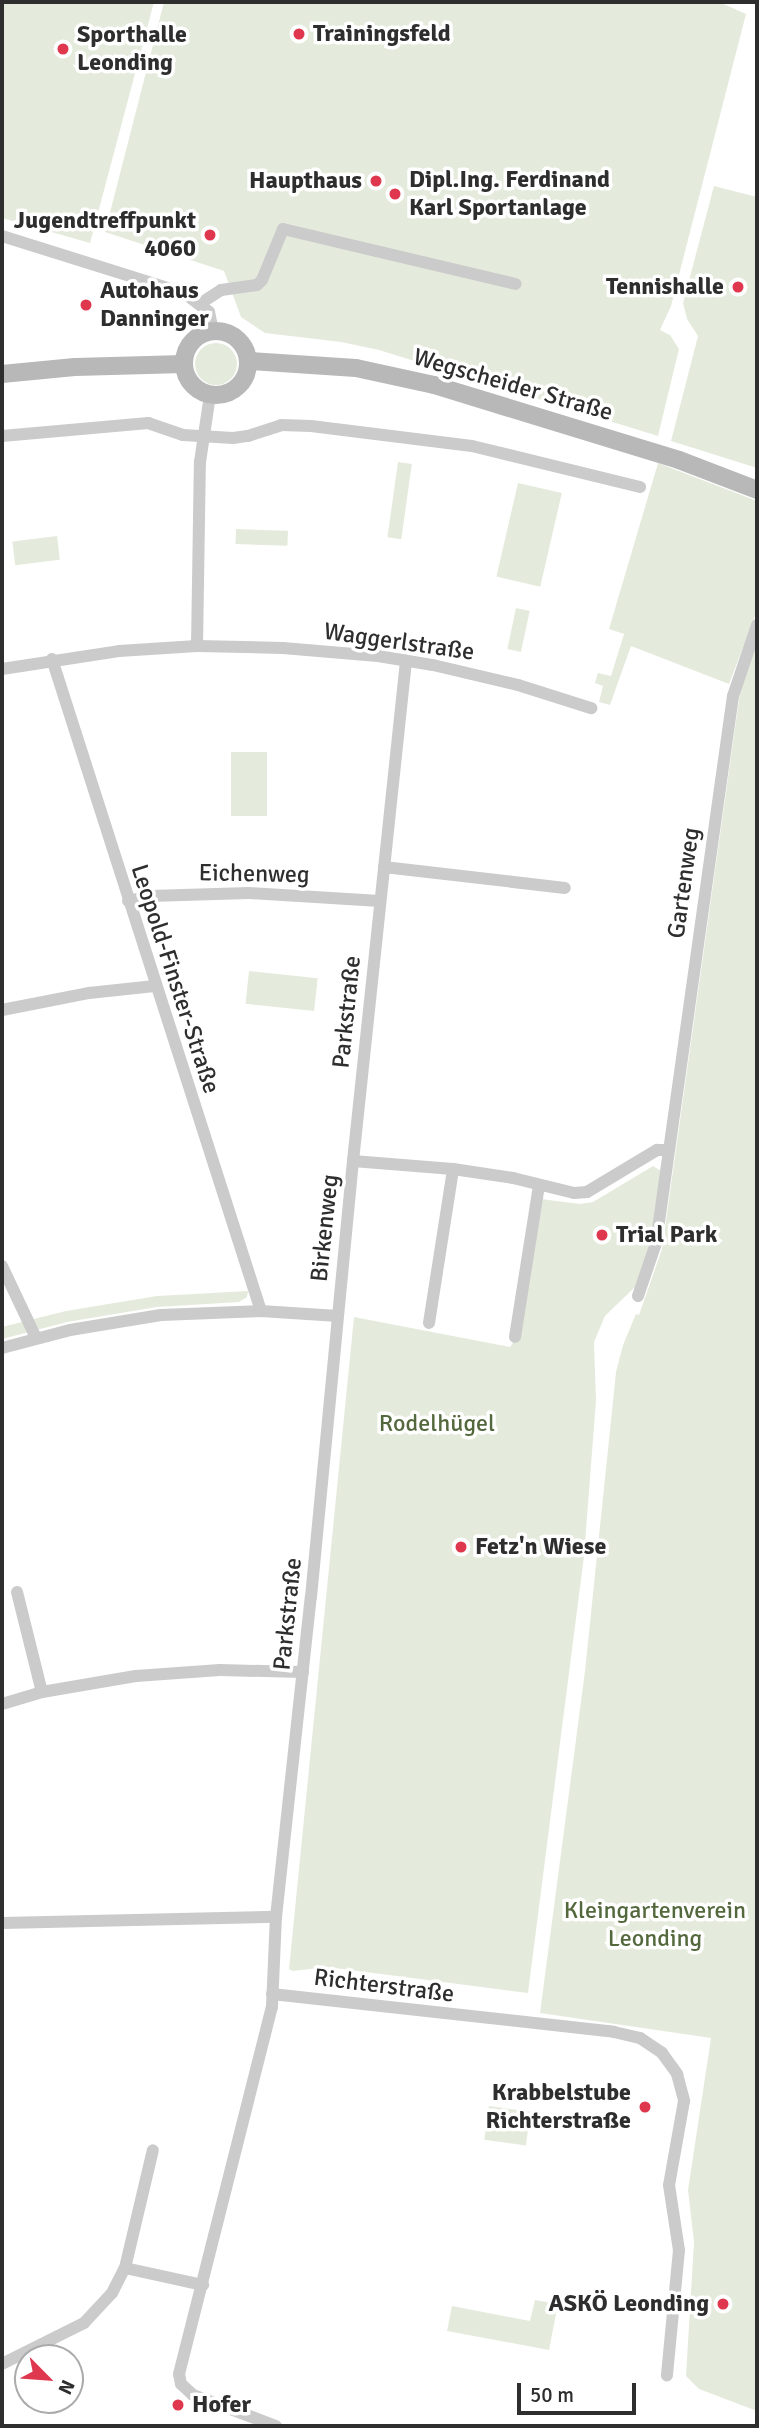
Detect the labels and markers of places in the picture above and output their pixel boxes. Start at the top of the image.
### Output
place label: Trainingsfeld [313,20,451,48]
place label: Sporthalle Leonding [77,21,187,77]
marker: Trainingsfeld [291,26,307,42]
marker: Sporthalle Leonding [55,41,71,57]
place label: Dipl.Ing. Ferdinand Karl Sportanlage [409,166,610,222]
place label: Haupthaus [249,167,362,195]
marker: Haupthaus [368,173,384,189]
marker: Dipl.Ing. Ferdinand Karl Sportanlage [387,186,403,202]
place label: Jugendtreffpunkt 4060 [14,207,196,263]
marker: Jugendtreffpunkt 4060 [202,227,218,243]
place label: Tennishalle [606,273,724,301]
place label: Autohaus Danninger [100,277,209,333]
marker: Tennishalle [730,279,746,295]
marker: Autohaus Danninger [78,297,94,313]
place label: Trial Park [616,1221,717,1249]
marker: Trial Park [594,1227,610,1243]
place label: Fetz'n Wiese [475,1533,606,1561]
marker: Fetz'n Wiese [453,1539,469,1555]
place label: Krabbelstube Richterstraße [486,2079,631,2135]
marker: Krabbelstube Richterstraße [637,2099,653,2115]
place label: ASKÖ Leonding [548,2290,709,2318]
marker: ASKÖ Leonding [715,2296,731,2312]
place label: Hofer [192,2391,251,2419]
marker: Hofer [170,2397,186,2413]

